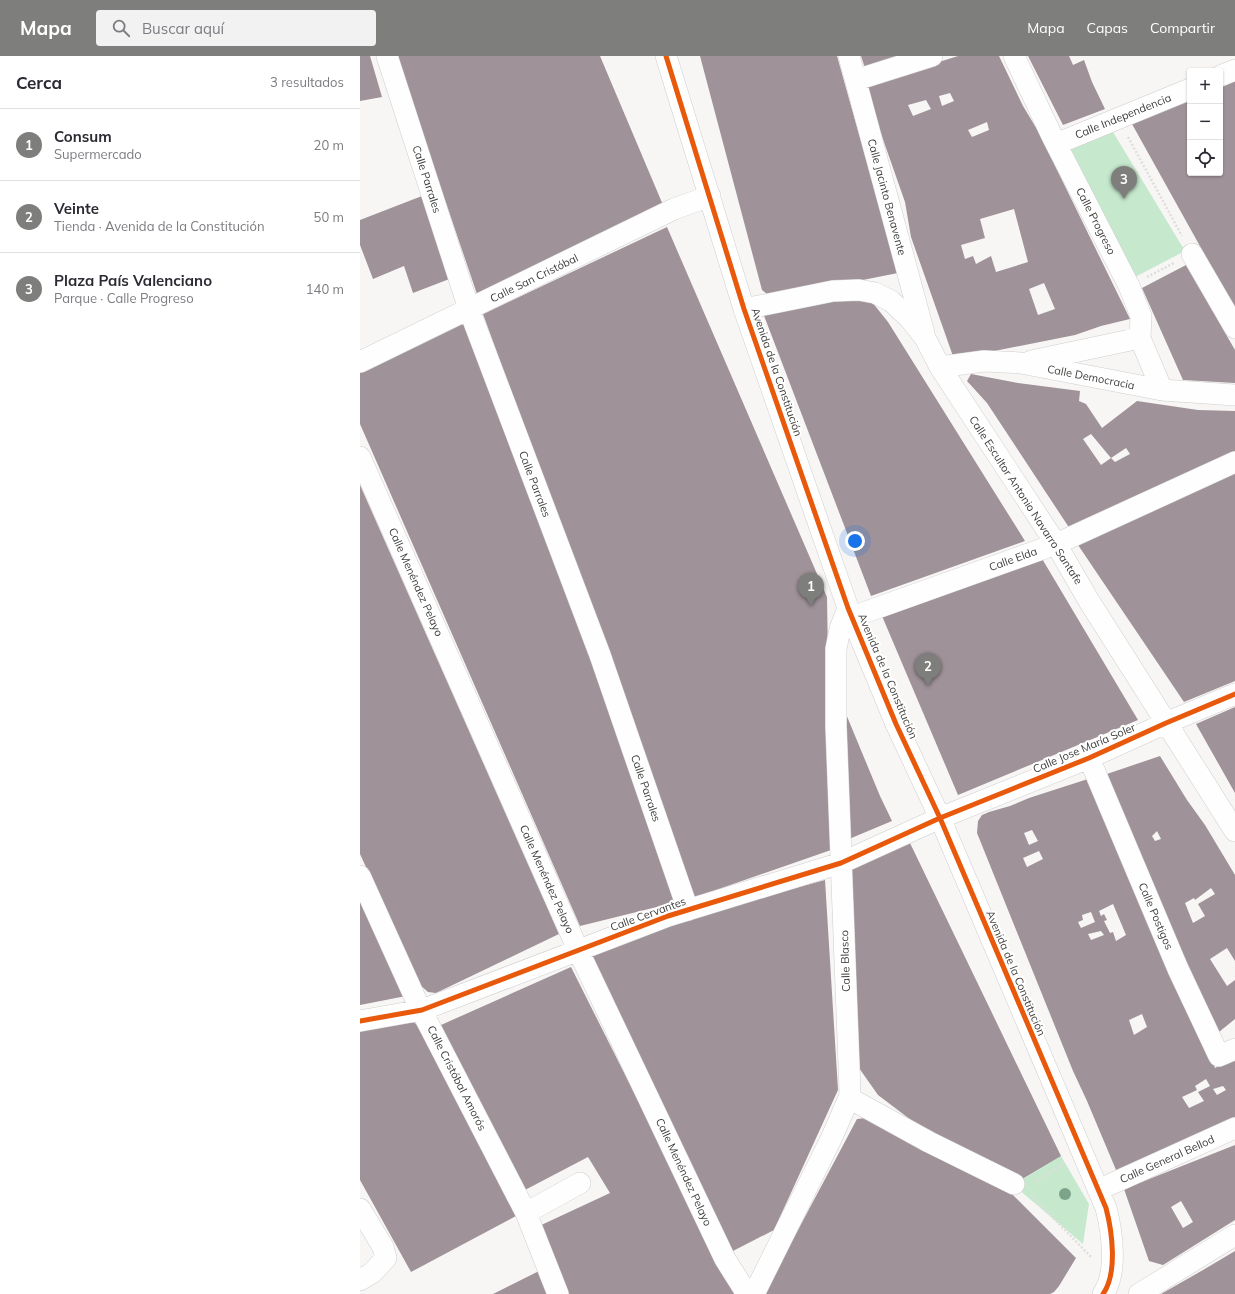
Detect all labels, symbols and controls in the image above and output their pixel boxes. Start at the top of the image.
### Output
search box [96,10,376,46]
text: Mapa [20,16,72,40]
icon: search [110,17,132,39]
text: Buscar aquí [142,19,224,38]
text: Mapa [1027,19,1065,37]
text: Capas [1087,19,1128,37]
text: Compartir [1150,19,1215,37]
map controls [1187,68,1223,176]
button: + [1187,68,1223,104]
text: Cerca [16,72,62,93]
text: 3 resultados [270,74,344,90]
street label: Calle Independencia [1073,90,1173,142]
button: − [1187,104,1223,140]
text: Consum [54,127,112,146]
text: 1 [25,137,33,153]
text: 20 m [314,137,344,153]
street label: Calle Jacinto Benavente [865,137,909,257]
button: locate [1187,140,1223,176]
street label: Calle Parrales [410,143,444,215]
text: Supermercado [54,146,142,162]
pin: 3 [1111,166,1137,199]
street label: Calle Progreso [1073,185,1119,257]
text: Veinte [54,199,99,218]
text: 2 [25,209,33,225]
text: 50 m [314,209,344,225]
text: Tienda · Avenida de la Constitución [54,218,265,234]
street label: Calle San Cristóbal [488,251,580,305]
text: Plaza País Valenciano [54,271,212,290]
text: 3 [25,281,33,297]
text: 140 m [306,281,344,297]
text: Parque · Calle Progreso [54,290,194,306]
street label: Avenida de la Constitución [748,306,806,438]
street label: Calle Democracia [1046,362,1136,392]
street label: Calle Escultor Antonio Navarro Santafe [966,413,1086,587]
street label: Calle Parrales [516,449,554,519]
street label: Calle Menéndez Pelayo [386,525,446,639]
your location [845,531,865,551]
street label: Calle Elda [987,544,1039,574]
pin: 1 [798,573,824,606]
street label: Avenida de la Constitución [855,611,921,741]
pin: 2 [915,653,941,686]
street label: Calle Jose María Soler [1031,720,1137,776]
street label: Calle Parrales [628,753,664,823]
street label: Calle Menéndez Pelayo [517,822,577,936]
street label: Calle Postigos [1136,880,1176,952]
street label: Calle Cervantes [608,894,688,934]
street label: Avenida de la Constitución [983,908,1049,1038]
street label: Calle Blasco [837,930,853,992]
street label: Calle Cristóbal Amorós [424,1023,490,1133]
street label: Calle Menéndez Pelayo [653,1116,715,1228]
street label: Calle General Bellod [1118,1132,1216,1186]

